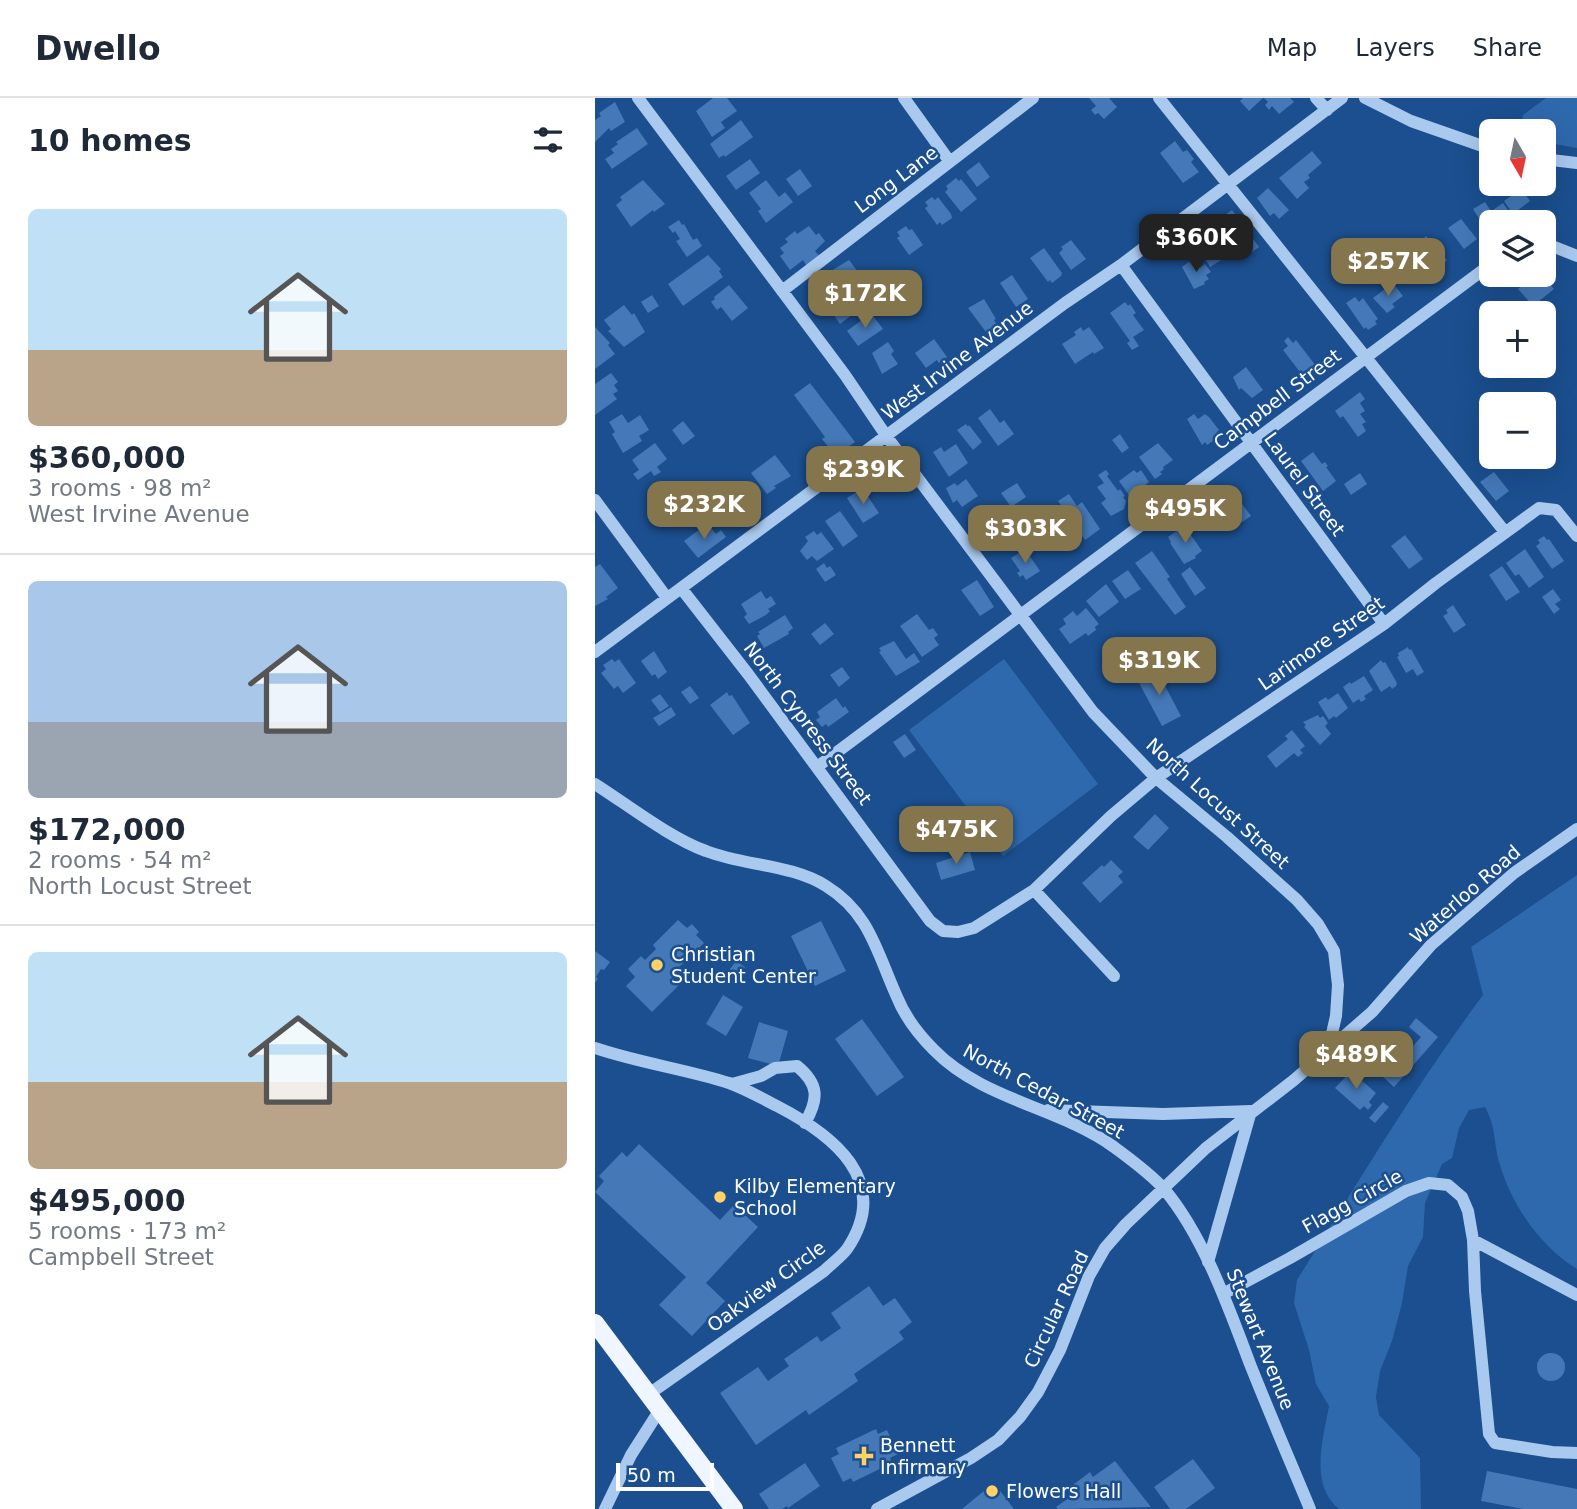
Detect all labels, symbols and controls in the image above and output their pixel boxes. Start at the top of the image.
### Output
text: Dwello [35,29,161,68]
text: Map [1267,34,1317,62]
text: Layers [1355,34,1435,62]
text: Share [1473,34,1542,62]
north arrow [1479,119,1556,196]
map controls [1479,119,1556,469]
icon: filters [529,121,567,159]
text: 10 homes [28,123,192,158]
street label: Long Lane [850,141,942,217]
button: layers [1479,210,1556,287]
pin: $360K [1147,214,1245,274]
text: $360K [1155,224,1237,250]
pin: $257K [1339,238,1437,298]
text: $257K [1347,248,1429,274]
icon: home [235,254,361,380]
pin: $172K [816,271,914,330]
text: $172K [824,280,906,306]
street label: West Irvine Avenue [877,296,1037,424]
button: + [1479,301,1556,378]
street label: Campbell Street [1209,344,1345,454]
button: − [1479,392,1556,469]
street label: Laurel Street [1260,428,1350,540]
text: $360,000 [28,440,186,475]
pin: $239K [814,446,912,506]
text: $239K [822,456,904,482]
text: 3 rooms · 98 m² [28,475,212,501]
pin: $232K [655,482,753,541]
pin: $495K [1136,486,1234,545]
text: $232K [663,491,745,517]
text: $495K [1144,495,1226,521]
text: West Irvine Avenue [28,501,250,527]
pin: $303K [976,505,1074,565]
text: $303K [984,515,1066,541]
street label: Larimore Street [1254,591,1388,695]
icon: home [235,626,361,752]
street label: North Cypress Street [740,637,876,809]
pin: $319K [1110,638,1208,697]
text: $319K [1118,647,1200,673]
street label: North Locust Street [1142,733,1294,873]
pin: $475K [907,806,1005,866]
text: $172,000 [28,812,186,847]
text: $475K [915,816,997,842]
street label: Waterloo Road [1406,840,1524,948]
text: 2 rooms · 54 m² [28,847,212,873]
text: North Locust Street [28,873,252,899]
place label: Christian Student Center [671,943,816,987]
marker: Christian Student Center [649,957,665,973]
icon: home [235,997,361,1123]
pin: $489K [1307,1032,1405,1091]
street label: North Cedar Street [960,1039,1128,1143]
text: $489K [1315,1041,1397,1067]
street label: Flagg Circle [1298,1164,1406,1238]
place label: Kilby Elementary School [734,1175,896,1219]
text: $495,000 [28,1183,186,1218]
marker: Kilby Elementary School [712,1189,728,1205]
text: 5 rooms · 173 m² [28,1218,226,1244]
street label: Oakview Circle [703,1236,829,1336]
text: Campbell Street [28,1244,214,1270]
street label: Circular Road [1019,1247,1093,1371]
street label: Stewart Avenue [1223,1265,1299,1413]
place label: Bennett Infirmary [880,1434,966,1478]
marker: Bennett Infirmary [854,1446,874,1466]
scale bar [616,1460,714,1492]
text: 50 m [627,1464,676,1486]
place label: Flowers Hall [1006,1480,1121,1502]
marker: Flowers Hall [984,1483,1000,1499]

